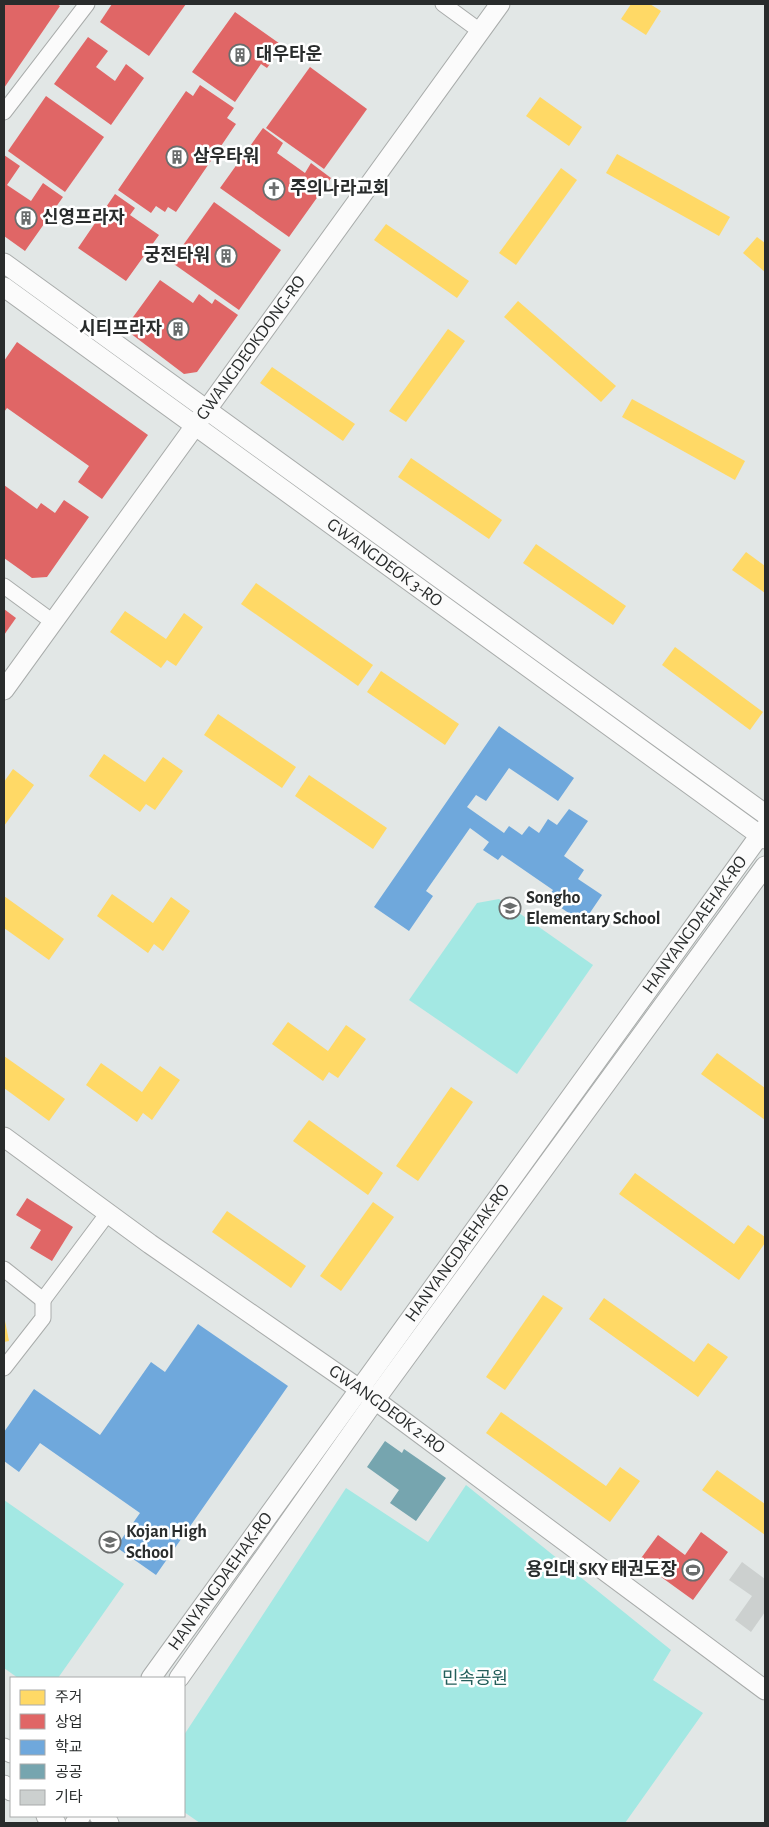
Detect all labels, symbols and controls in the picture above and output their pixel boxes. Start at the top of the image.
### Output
building icon: 대우타운 [228,43,252,67]
place label: 대우타운 [256,45,322,64]
building icon: 삼우타워 [165,145,189,169]
place label: 삼우타워 [193,147,259,166]
church icon: 주의나라교회 [262,177,286,201]
place label: 주의나라교회 [290,179,389,198]
building icon: 신영프라자 [14,206,38,230]
place label: 신영프라자 [42,208,125,227]
building icon: 궁전타워 [214,244,238,268]
place label: 궁전타워 [144,246,210,265]
street label: GWANGDEOKDONG-RO [193,273,309,423]
building icon: 시티프라자 [166,317,190,341]
place label: 시티프라자 [79,319,162,338]
street label: GWANGDEOK 3-RO [323,515,445,611]
street label: HANYANGDAEHAK-RO [639,853,751,997]
place label: Songho Elementary School [526,889,661,928]
school or university icon: Songho Elementary School [498,896,522,920]
street label: HANYANGDAEHAK-RO [402,1181,513,1325]
street label: GWANGDEOK 2-RO [325,1362,448,1458]
street label: HANYANGDAEHAK-RO [165,1509,276,1654]
place label: Kojan High School [126,1523,207,1562]
school or university icon: Kojan High School [98,1530,122,1554]
sports icon: 용인대 SKY 태권도장 [681,1558,705,1582]
place label: 용인대 SKY 태권도장 [526,1560,677,1579]
park label: 민속공원 [442,1669,508,1688]
legend [10,1677,185,1817]
text: 주거 [55,1689,83,1705]
text: 상업 [55,1714,83,1730]
text: 학교 [55,1738,83,1755]
text: 공공 [55,1765,83,1780]
text: 기타 [55,1789,83,1805]

